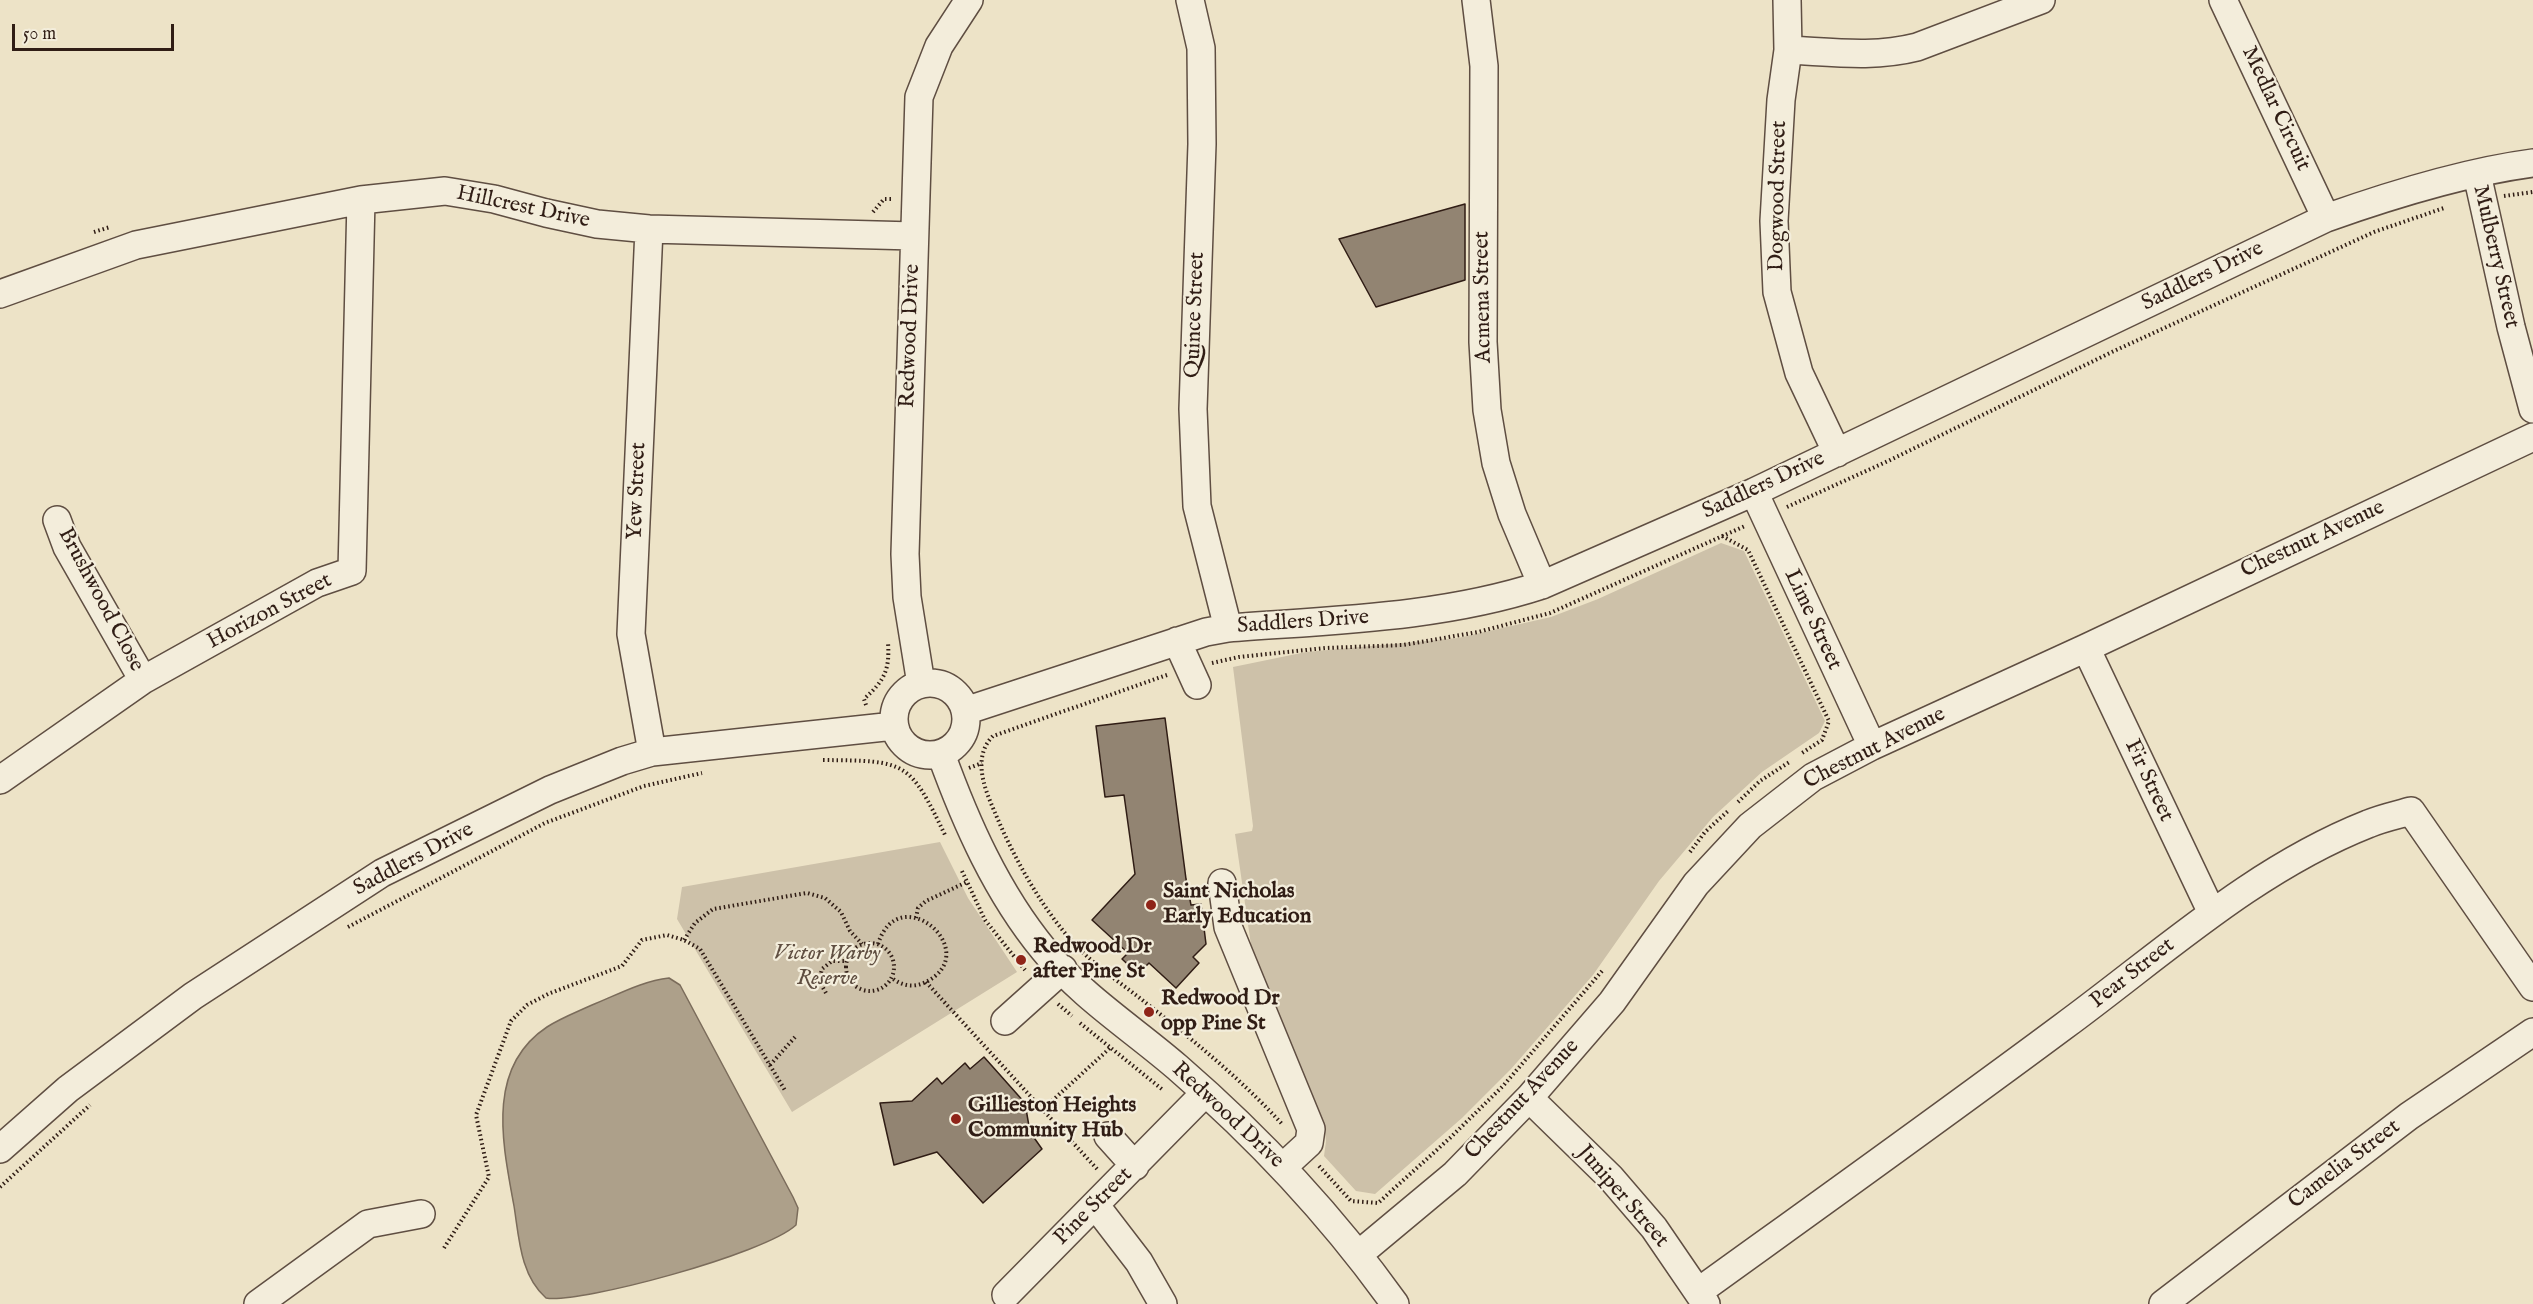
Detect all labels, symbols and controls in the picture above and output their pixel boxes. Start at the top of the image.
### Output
scale bar [15,12,177,50]
text: 50 m [23,23,56,46]
street label: Medlar Circuit [2235,42,2315,176]
street label: Dogwood Street [1764,120,1794,272]
street label: Hillcrest Drive [454,181,592,235]
street label: Mulberry Street [2466,183,2524,331]
street label: Acmena Street [1470,231,1498,363]
street label: Saddlers Drive [2138,236,2268,318]
street label: Quince Street [1181,252,1211,378]
street label: Redwood Drive [895,264,927,408]
street label: Yew Street [623,442,653,540]
street label: Saddlers Drive [1699,446,1829,526]
street label: Chestnut Avenue [2237,495,2389,585]
street label: Brushwood Close [51,524,149,676]
street label: Lime Street [1777,565,1847,675]
street label: Horizon Street [203,568,337,656]
street label: Saddlers Drive [1236,605,1370,641]
street label: Chestnut Avenue [1800,702,1950,796]
street label: Fir Street [2118,736,2178,826]
street label: Saddlers Drive [349,817,479,903]
place label: Saint Nicholas Early Education [1163,879,1311,930]
marker: Saint Nicholas Early Education [1144,898,1158,912]
street label: Pear Street [2086,933,2180,1015]
place label: Redwood Dr after Pine St [1033,934,1152,986]
park label: Victor Warby Reserve [774,941,880,992]
marker: Redwood Dr after Pine St [1014,953,1028,967]
place label: Redwood Dr opp Pine St [1161,986,1280,1038]
marker: Redwood Dr opp Pine St [1142,1005,1156,1019]
street label: Chestnut Avenue [1460,1034,1586,1166]
street label: Redwood Drive [1165,1057,1289,1175]
place label: Gillieston Heights Community Hub [968,1093,1136,1144]
marker: Gillieston Heights Community Hub [949,1112,963,1126]
street label: Camelia Street [2284,1114,2406,1216]
street label: Juniper Street [1570,1140,1674,1254]
street label: Pine Street [1049,1162,1139,1252]

